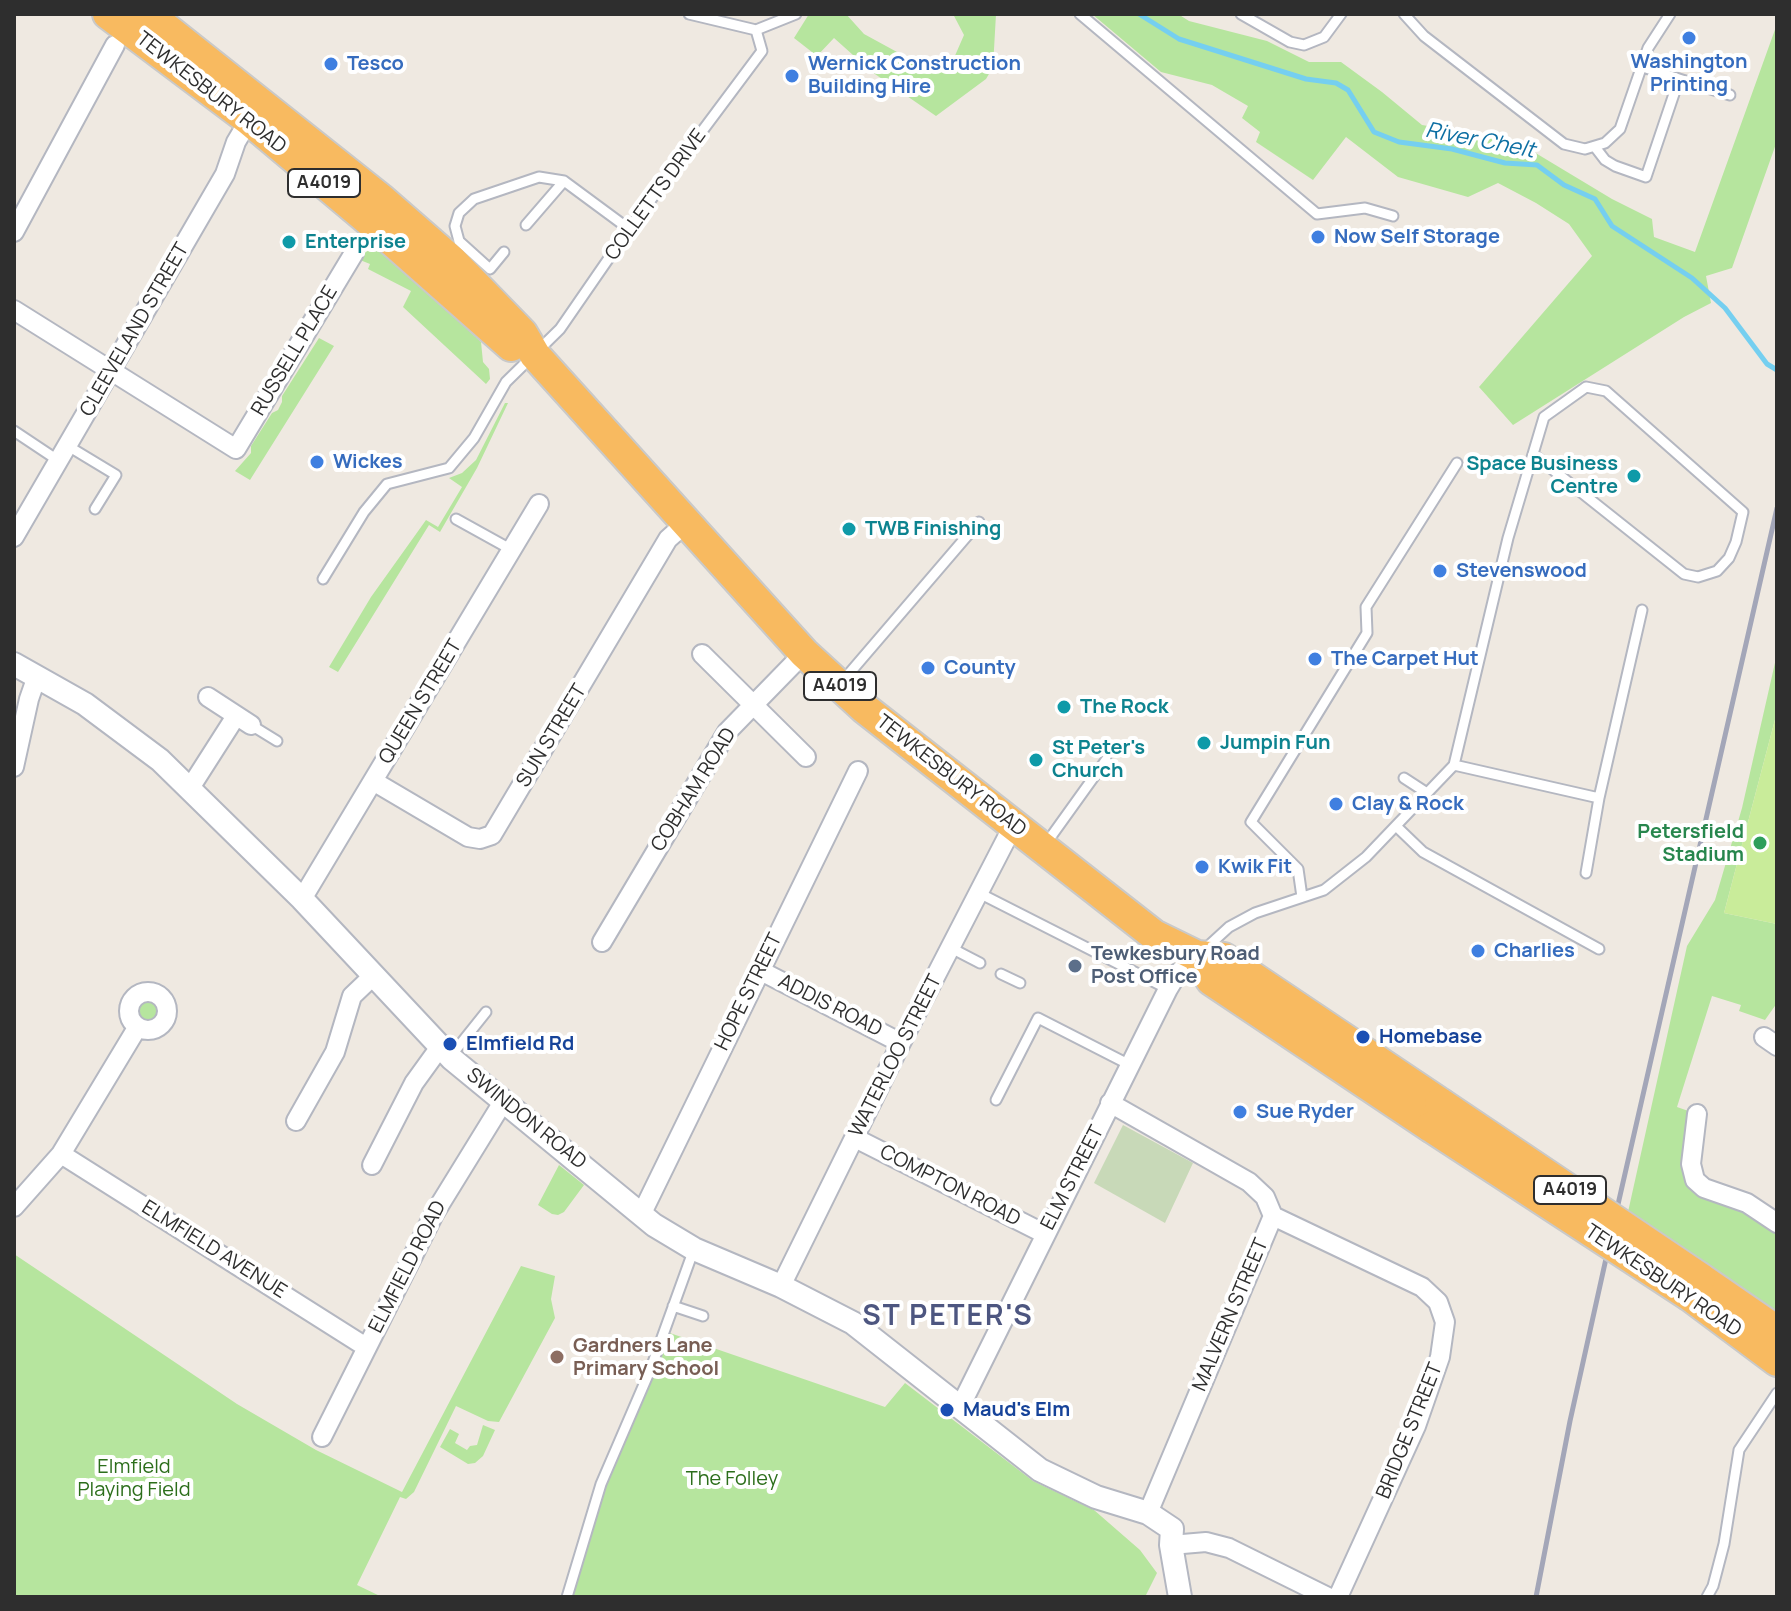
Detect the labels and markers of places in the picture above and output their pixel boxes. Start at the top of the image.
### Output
marker: Washington Printing [1680,29,1698,47]
place label: Washington Printing [1631,50,1747,97]
place label: Tesco [347,52,404,76]
place label: Wernick Construction Building Hire [808,52,1021,99]
marker: Tesco [322,55,340,73]
marker: Wernick Construction Building Hire [783,67,801,85]
place label: Now Self Storage [1334,225,1500,249]
marker: Now Self Storage [1309,228,1327,246]
place label: Enterprise [305,230,406,254]
marker: Enterprise [280,233,298,251]
place label: Wickes [333,450,403,474]
place label: Space Business Centre [1466,452,1618,499]
marker: Wickes [308,453,326,471]
marker: Space Business Centre [1625,467,1643,485]
place label: TWB Finishing [865,517,1001,541]
marker: TWB Finishing [840,520,858,538]
place label: Stevenswood [1456,559,1587,583]
marker: Stevenswood [1431,562,1449,580]
place label: The Carpet Hut [1331,647,1479,671]
marker: The Carpet Hut [1306,650,1324,668]
place label: County [944,656,1016,680]
marker: County [919,659,937,677]
place label: The Rock [1080,695,1169,719]
marker: The Rock [1055,698,1073,716]
place label: Jumpin Fun [1220,731,1330,755]
marker: Jumpin Fun [1195,734,1213,752]
place label: St Peter's Church [1052,736,1145,783]
marker: St Peter's Church [1027,751,1045,769]
place label: Clay & Rock [1352,792,1464,816]
marker: Clay & Rock [1327,795,1345,813]
place label: Petersfield Stadium [1637,820,1744,867]
marker: Petersfield Stadium [1751,834,1769,852]
place label: Kwik Fit [1218,855,1292,879]
marker: Kwik Fit [1193,858,1211,876]
place label: Charlies [1494,939,1575,963]
place label: Tewkesbury Road Post Office [1091,942,1260,989]
marker: Charlies [1469,942,1487,960]
marker: Tewkesbury Road Post Office [1066,957,1084,975]
place label: Homebase [1379,1025,1482,1049]
marker: Homebase [1354,1028,1372,1046]
place label: Elmfield Rd [466,1032,574,1056]
marker: Elmfield Rd [441,1035,459,1053]
place label: Sue Ryder [1256,1100,1354,1124]
marker: Sue Ryder [1231,1103,1249,1121]
place label: Gardners Lane Primary School [573,1334,719,1381]
marker: Gardners Lane Primary School [548,1348,566,1366]
place label: Maud's Elm [963,1398,1070,1422]
marker: Maud's Elm [938,1401,956,1419]

